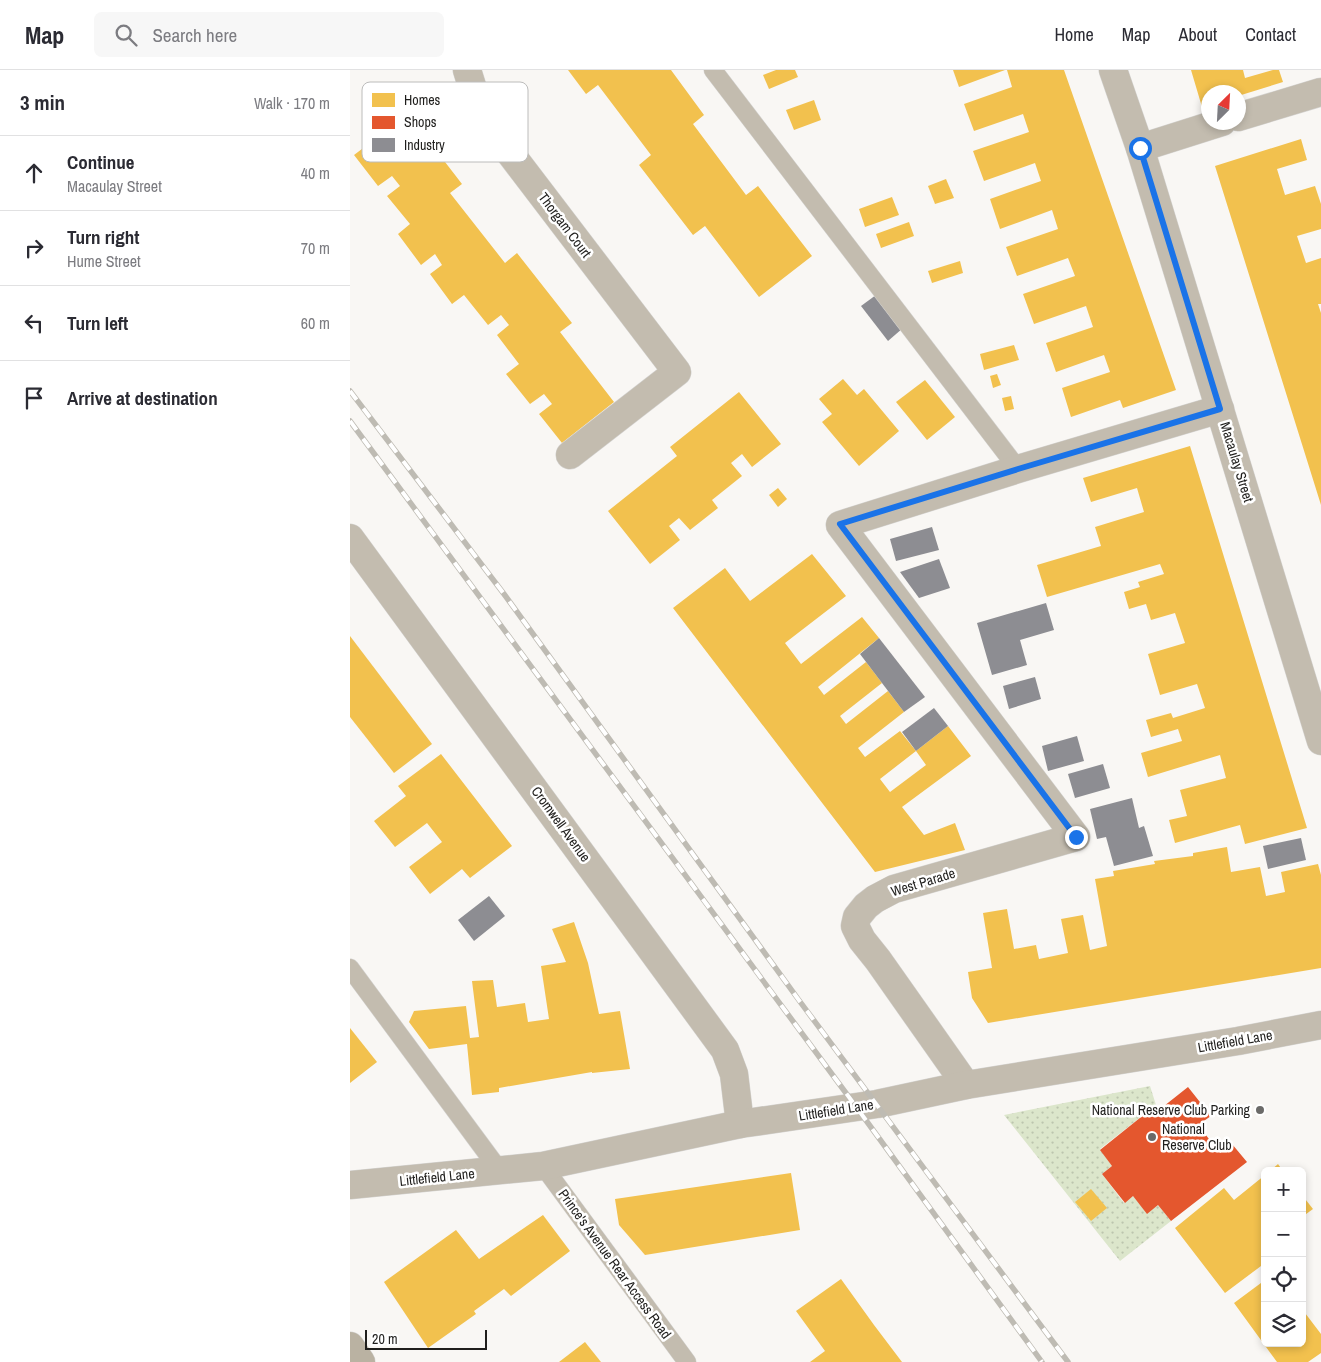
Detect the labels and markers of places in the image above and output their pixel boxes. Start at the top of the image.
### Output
place label: National Reserve Club Parking [1092,1101,1251,1119]
marker: National Reserve Club Parking [1254,1104,1266,1116]
place label: National Reserve Club [1162,1120,1232,1154]
marker: National Reserve Club [1146,1131,1158,1143]

